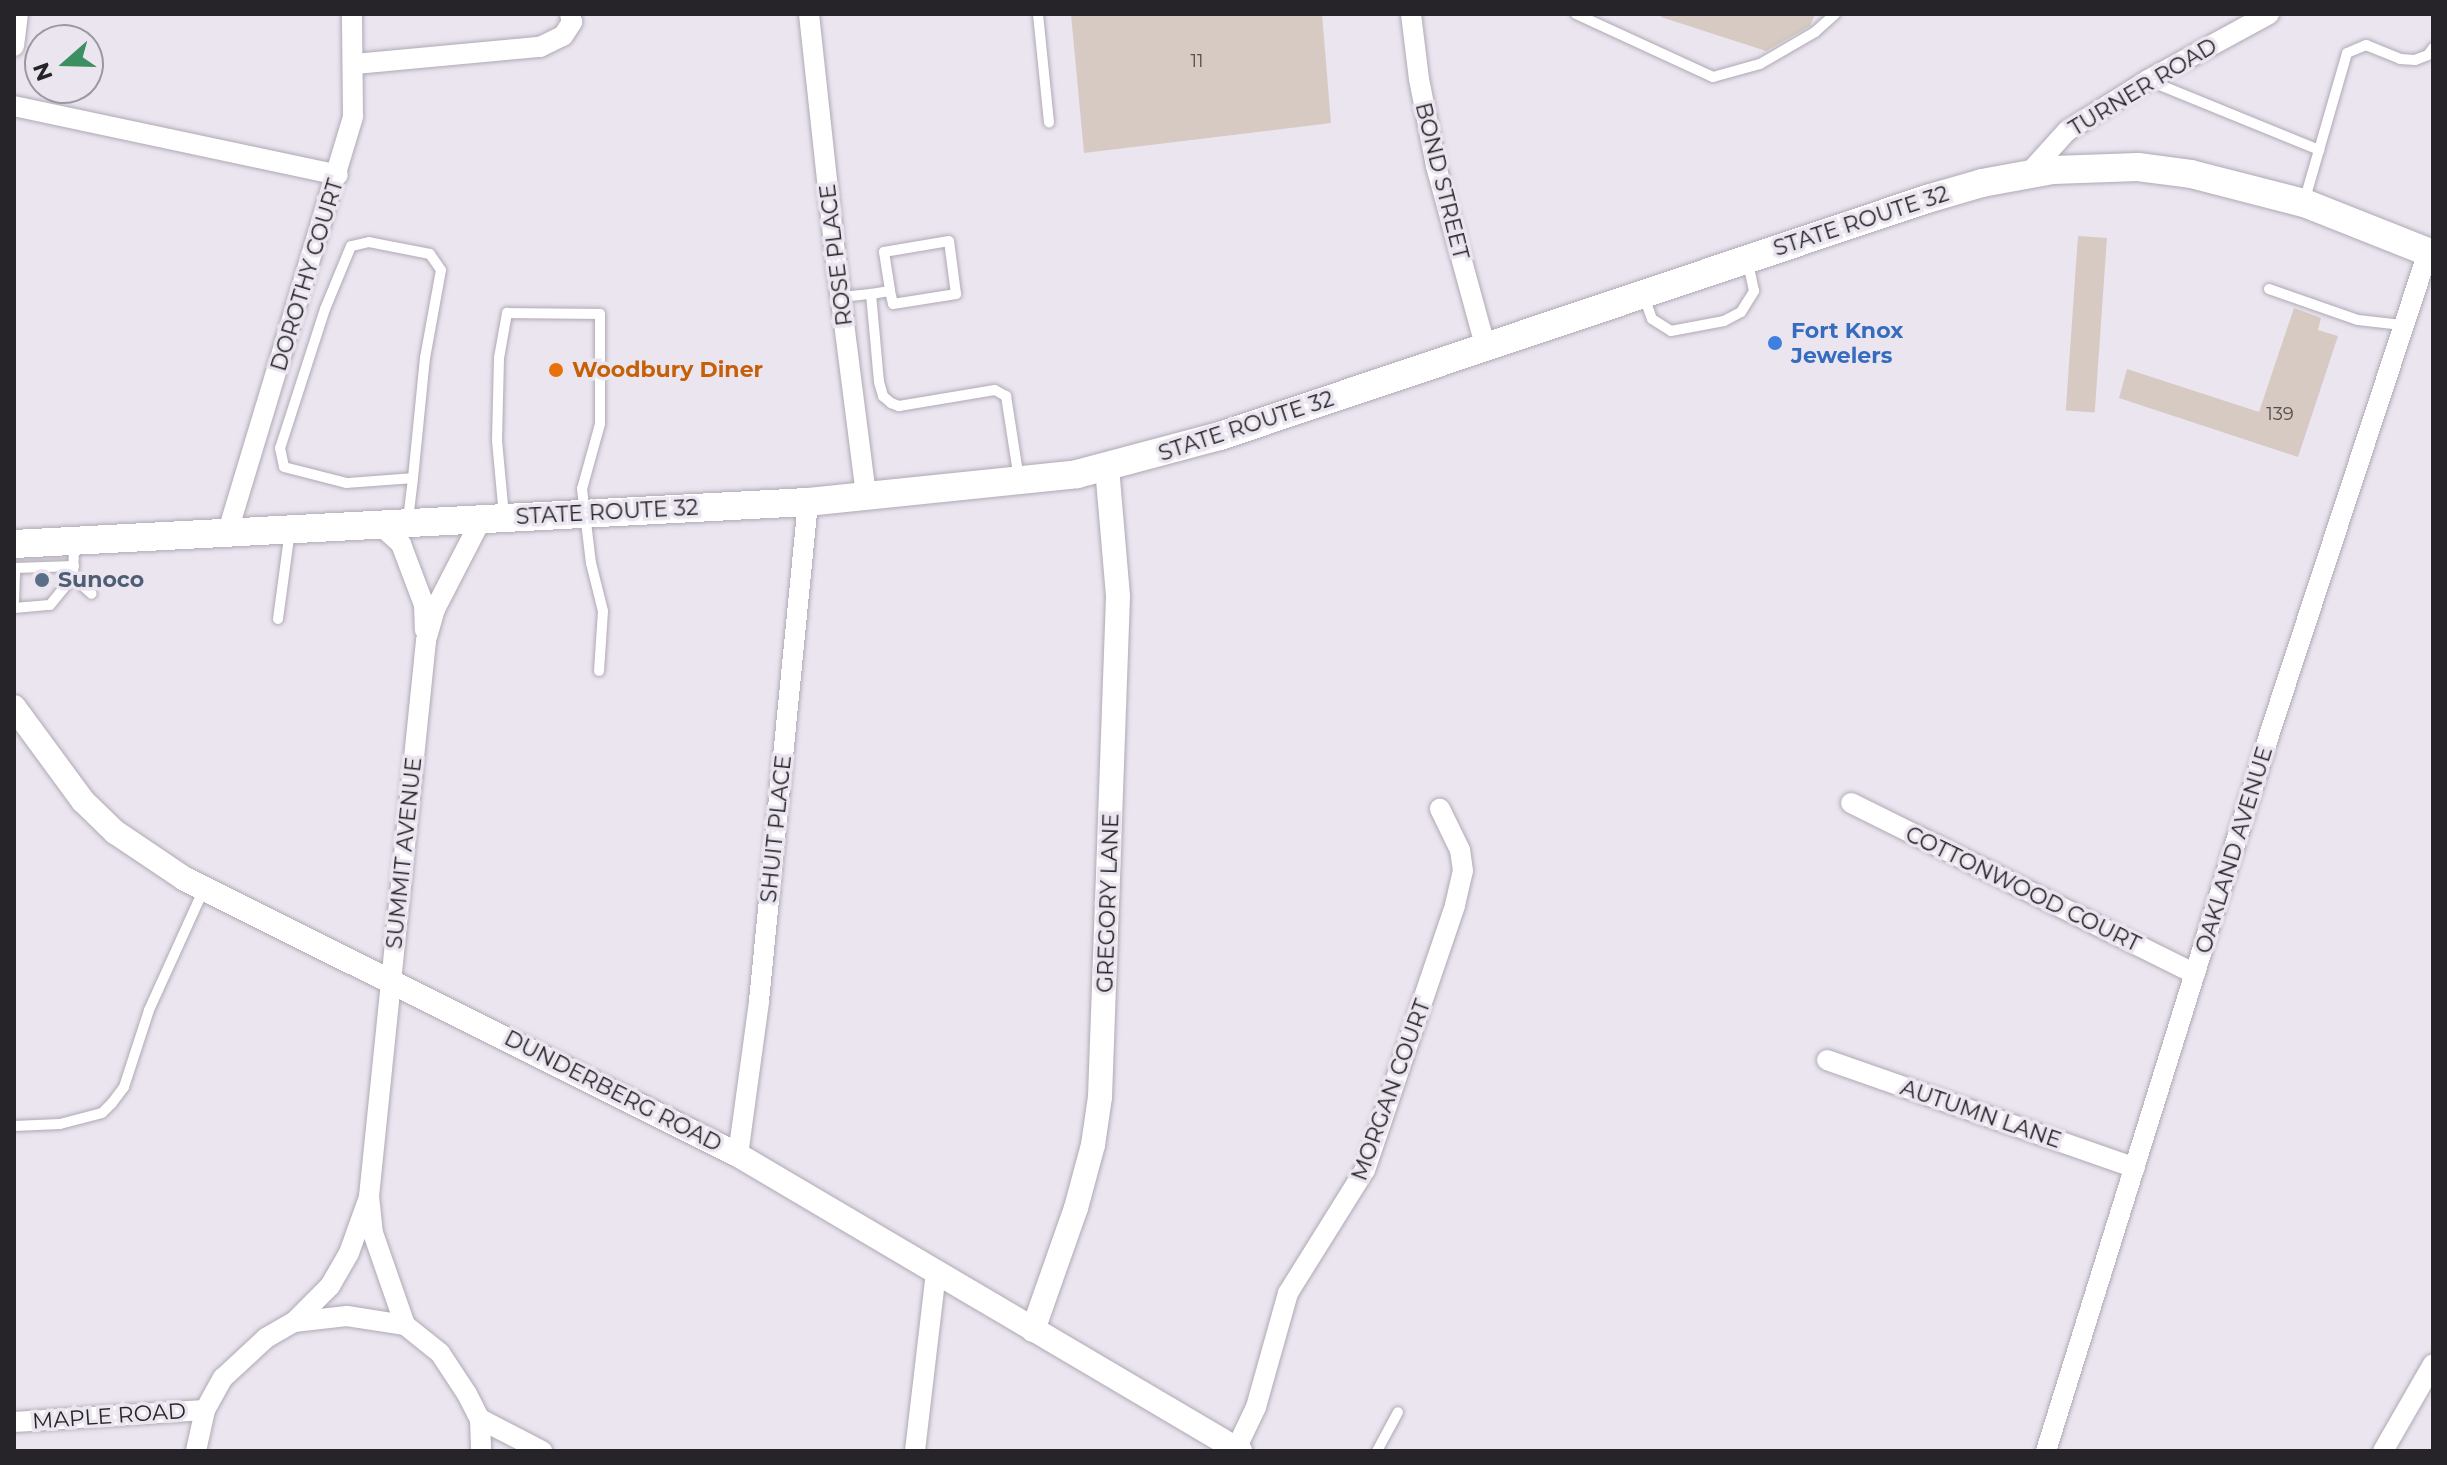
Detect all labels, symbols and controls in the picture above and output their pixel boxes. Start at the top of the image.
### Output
north arrow [24,24,104,104]
street label: TURNER ROAD [2064,32,2222,142]
house number: 11 [1191,50,1203,72]
text: N [27,59,59,85]
street label: BOND STREET [1410,100,1474,262]
street label: DOROTHY COURT [265,176,349,374]
street label: STATE ROUTE 32 [1770,180,1952,262]
street label: ROSE PLACE [814,183,858,327]
place label: Fort Knox Jewelers [1791,317,1903,368]
marker: Fort Knox Jewelers [1766,334,1784,352]
place label: Woodbury Diner [572,357,763,383]
marker: Woodbury Diner [547,361,565,379]
street label: STATE ROUTE 32 [1155,385,1337,467]
house number: 139 [2266,403,2294,425]
street label: STATE ROUTE 32 [515,494,699,530]
place label: Sunoco [58,567,144,593]
marker: Sunoco [33,571,51,589]
street label: OAKLAND AVENUE [2190,743,2278,957]
street label: SHUIT PLACE [755,754,797,904]
street label: SUMMIT AVENUE [381,756,427,950]
street label: GREGORY LANE [1092,813,1124,993]
street label: COTTONWOOD COURT [1901,821,2145,957]
street label: MORGAN COURT [1346,996,1436,1184]
street label: DUNDERBERG ROAD [500,1025,726,1157]
street label: AUTUMN LANE [1897,1074,2065,1154]
street label: MAPLE ROAD [31,1397,187,1435]

